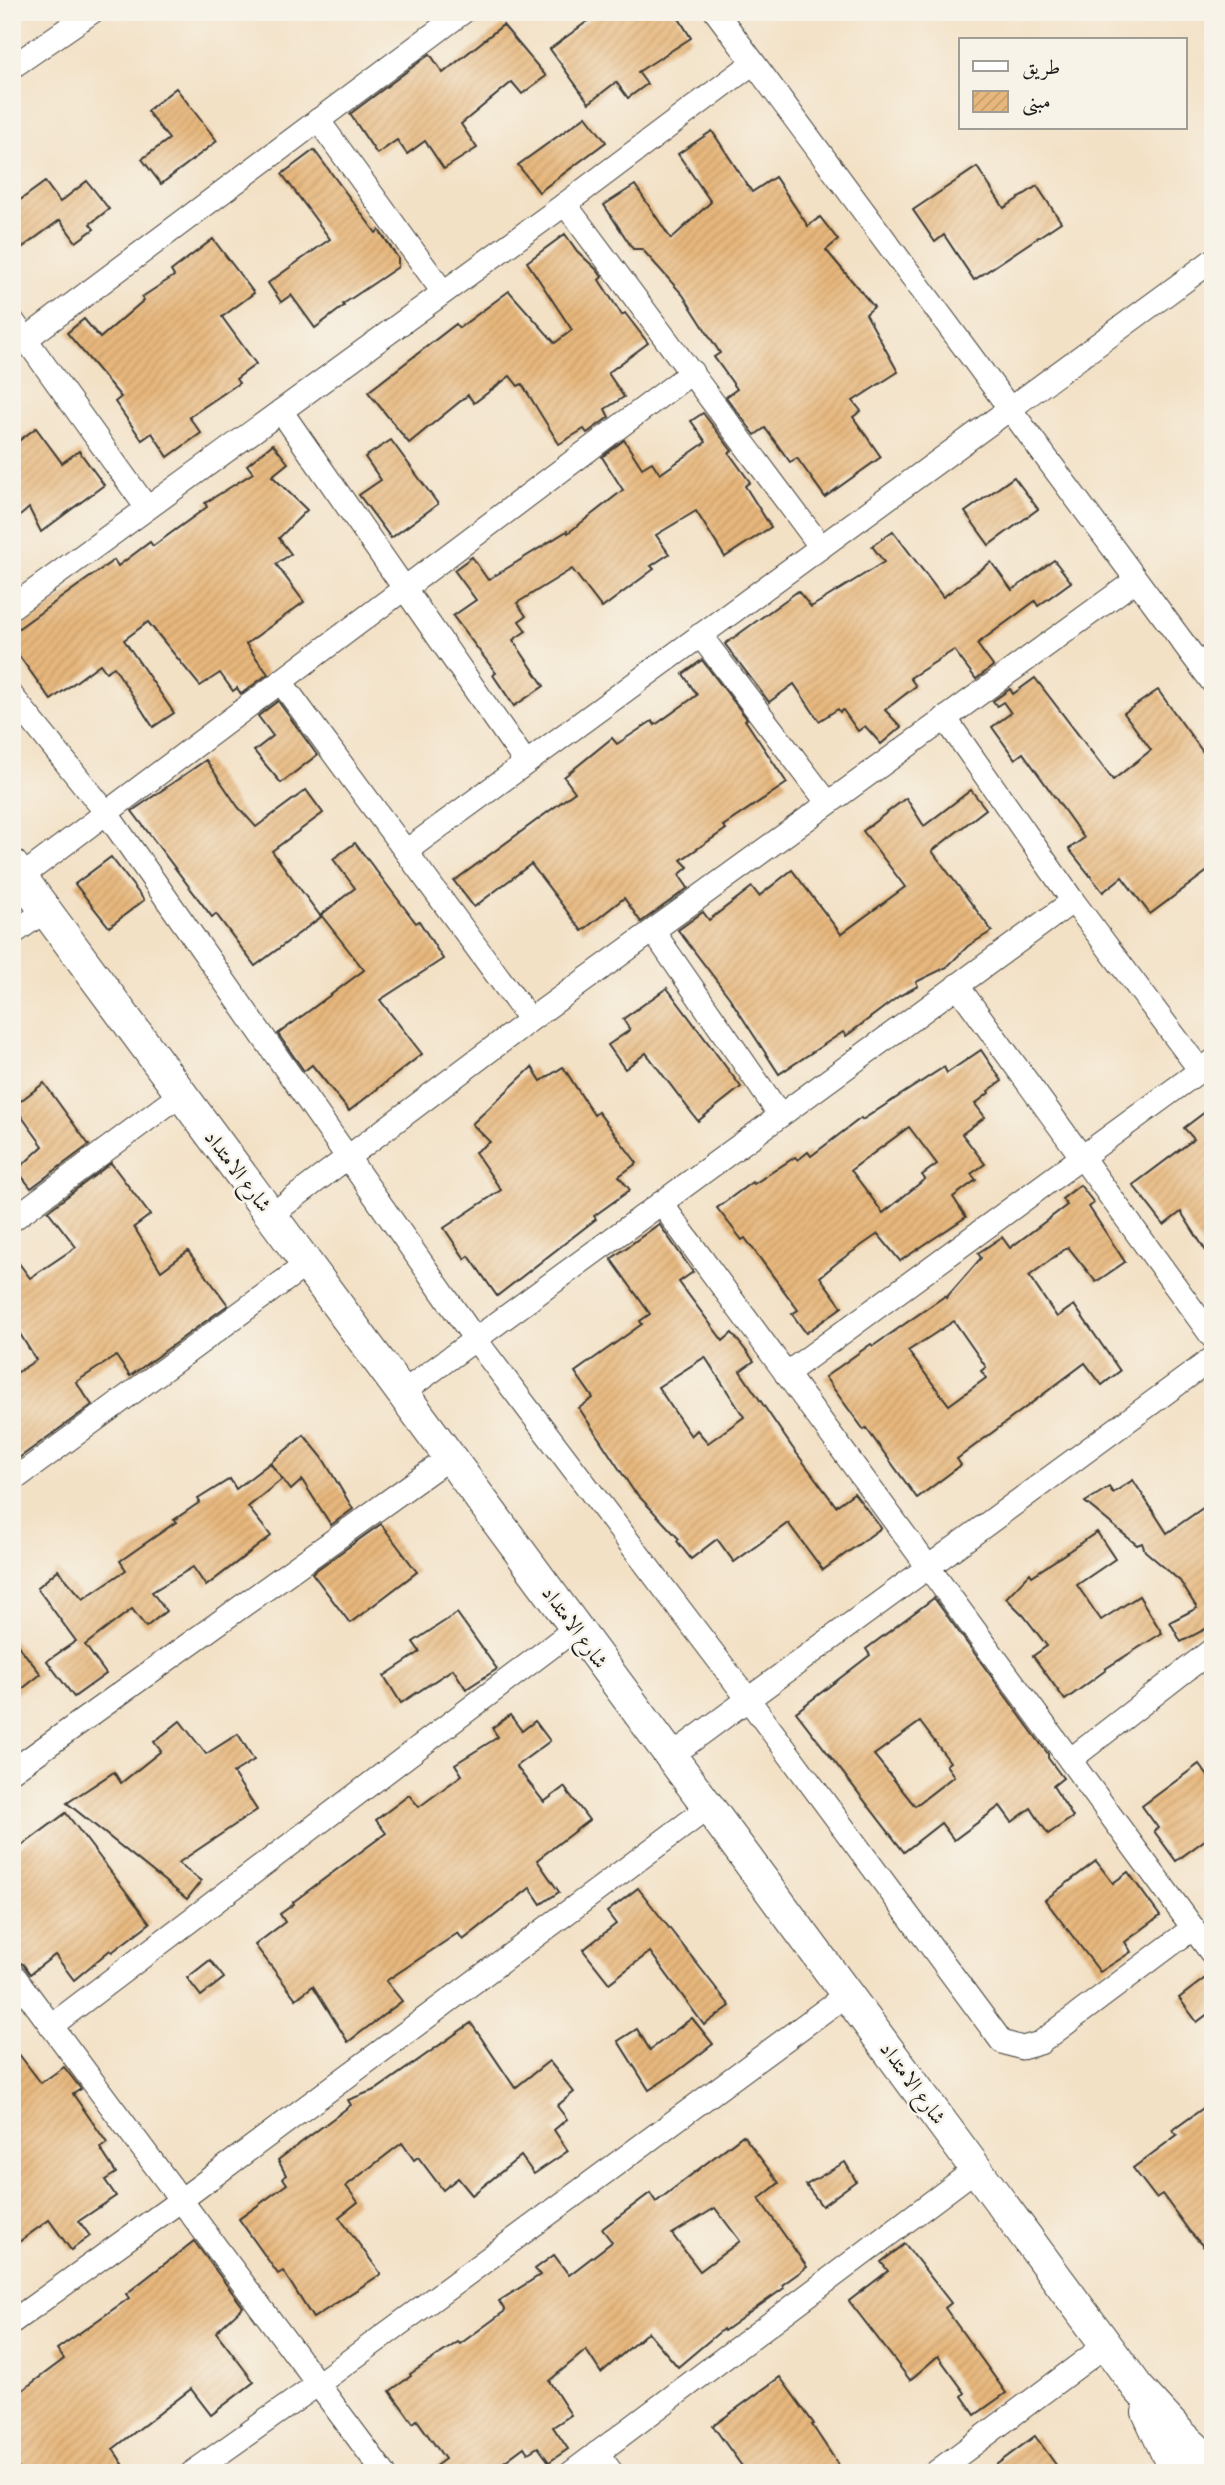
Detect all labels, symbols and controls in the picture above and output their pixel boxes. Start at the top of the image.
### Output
legend [959,38,1186,130]
text: طريق [1022,54,1060,81]
text: مبنى [1022,88,1051,116]
street label: شارع الامتداد [195,1125,277,1220]
street label: شارع الامتداد [532,1580,614,1676]
street label: شارع الامتداد [870,2036,952,2132]

